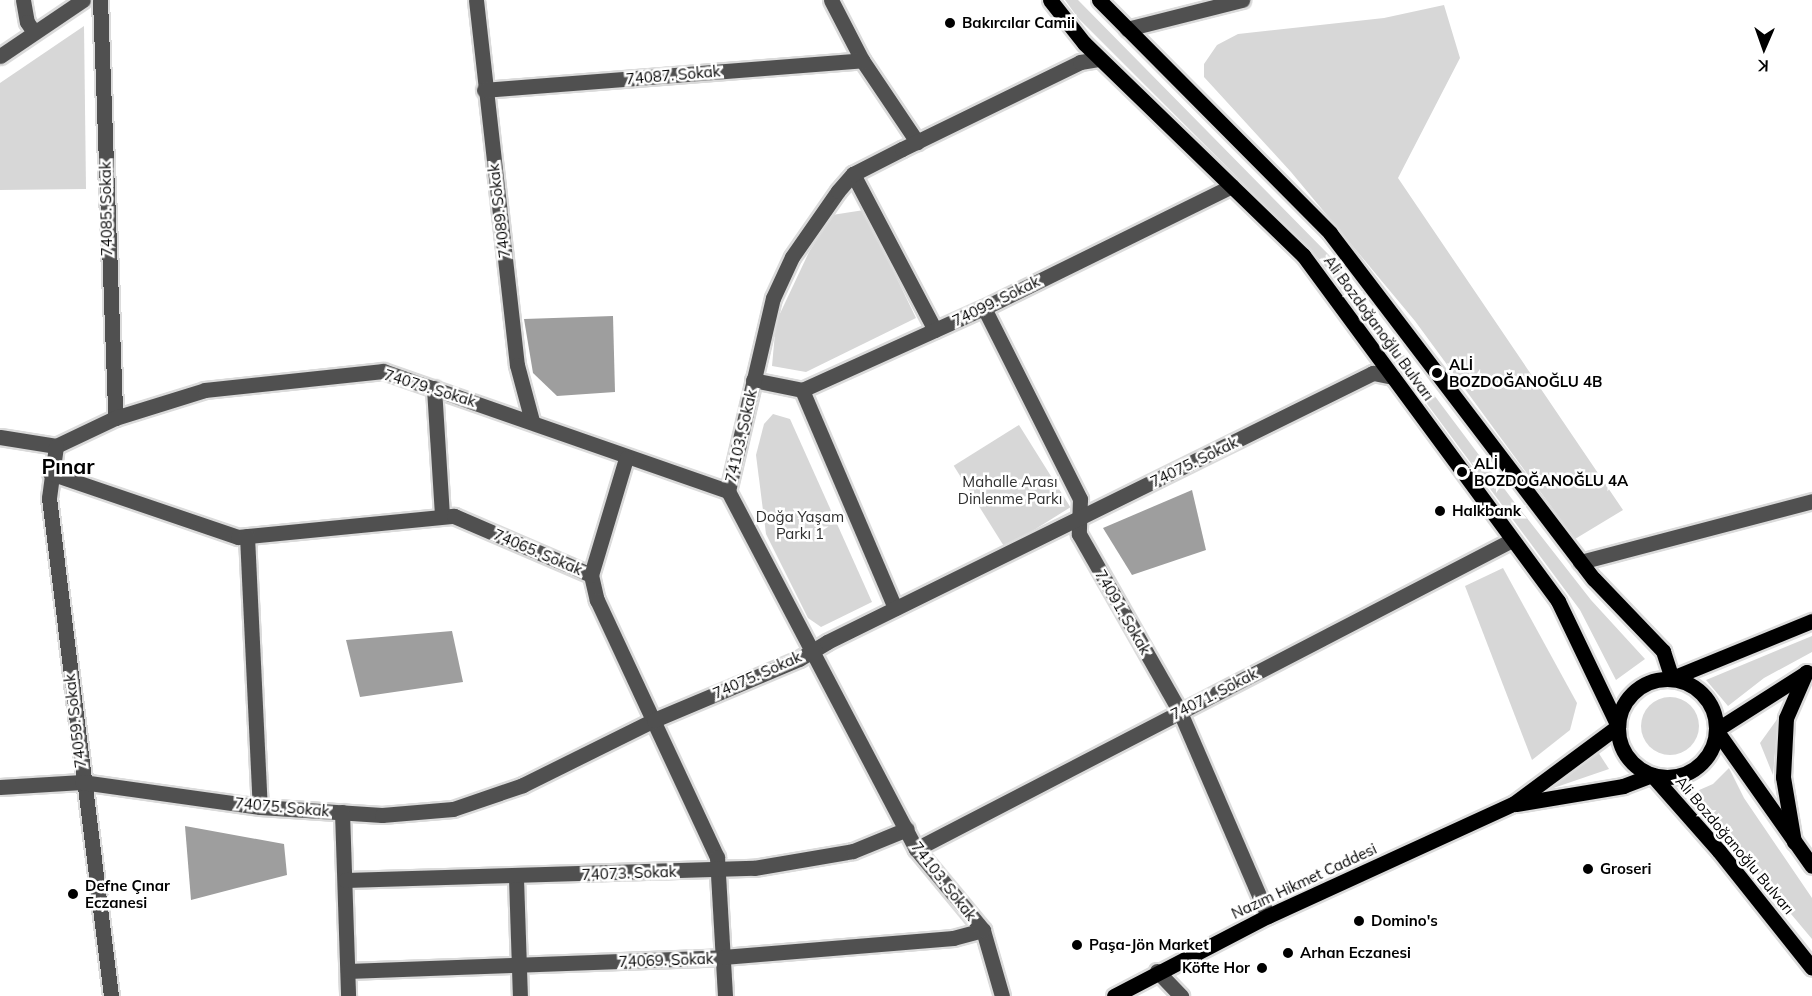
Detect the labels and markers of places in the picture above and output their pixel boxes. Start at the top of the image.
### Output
place label: Bakırcılar Camii [962,14,1075,32]
marker: Bakırcılar Camii [943,16,957,30]
place label: ALİ BOZDOĞANOĞLU 4B [1449,355,1602,390]
marker: ALİ BOZDOĞANOĞLU 4B [1430,366,1444,380]
place label: ALİ BOZDOĞANOĞLU 4A [1474,454,1628,489]
marker: ALİ BOZDOĞANOĞLU 4A [1455,465,1469,479]
place label: Halkbank [1452,502,1521,520]
marker: Halkbank [1433,504,1447,518]
place label: Groseri [1600,860,1651,878]
marker: Groseri [1581,862,1595,876]
place label: Defne Çınar Eczanesi [85,876,170,911]
marker: Defne Çınar Eczanesi [66,887,80,901]
place label: Domino's [1371,912,1438,930]
marker: Domino's [1352,914,1366,928]
place label: Paşa-Jön Market [1089,936,1209,954]
marker: Paşa-Jön Market [1070,938,1084,952]
place label: Arhan Eczanesi [1300,944,1411,962]
marker: Arhan Eczanesi [1281,946,1295,960]
place label: Köfte Hor [1182,959,1250,977]
marker: Köfte Hor [1255,961,1269,975]

